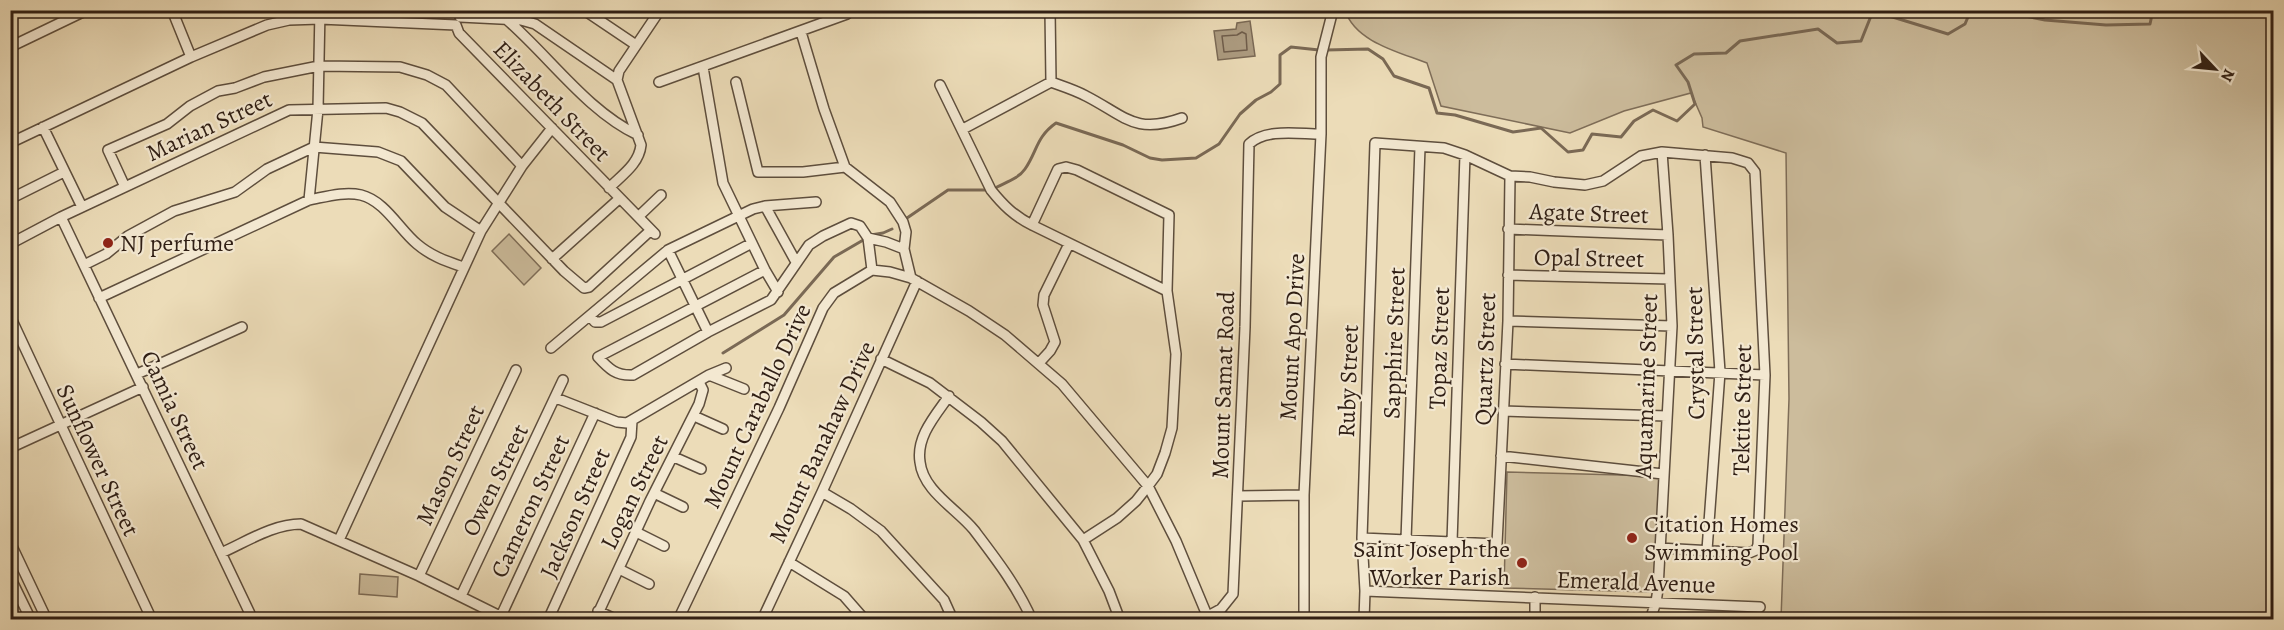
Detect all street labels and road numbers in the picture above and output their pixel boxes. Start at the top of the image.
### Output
street label: Elizabeth Street [486,34,618,168]
street label: Marian Street [141,83,277,169]
street label: Agate Street [1528,195,1649,231]
street label: Opal Street [1534,241,1644,275]
street label: Mount Apo Drive [1272,253,1312,421]
street label: Sapphire Street [1375,266,1413,419]
street label: Topaz Street [1421,286,1457,410]
street label: Crystal Street [1678,286,1712,420]
street label: Mount Samat Road [1204,290,1242,479]
street label: Quartz Street [1467,292,1503,426]
street label: Aquamarine Street [1627,293,1665,480]
street label: Mount Caraballo Drive [695,298,819,514]
street label: Ruby Street [1330,324,1366,438]
street label: Mount Banahaw Drive [761,336,883,548]
street label: Tektite Street [1725,344,1759,476]
street label: Camia Street [133,345,217,475]
street label: Sunflower Street [49,379,147,541]
street label: Mason Street [408,399,492,531]
street label: Owen Street [454,419,536,541]
street label: Cameron Street [483,429,577,583]
street label: Logan Street [592,429,676,555]
street label: Jackson Street [532,443,618,583]
street label: Emerald Avenue [1556,563,1716,601]

